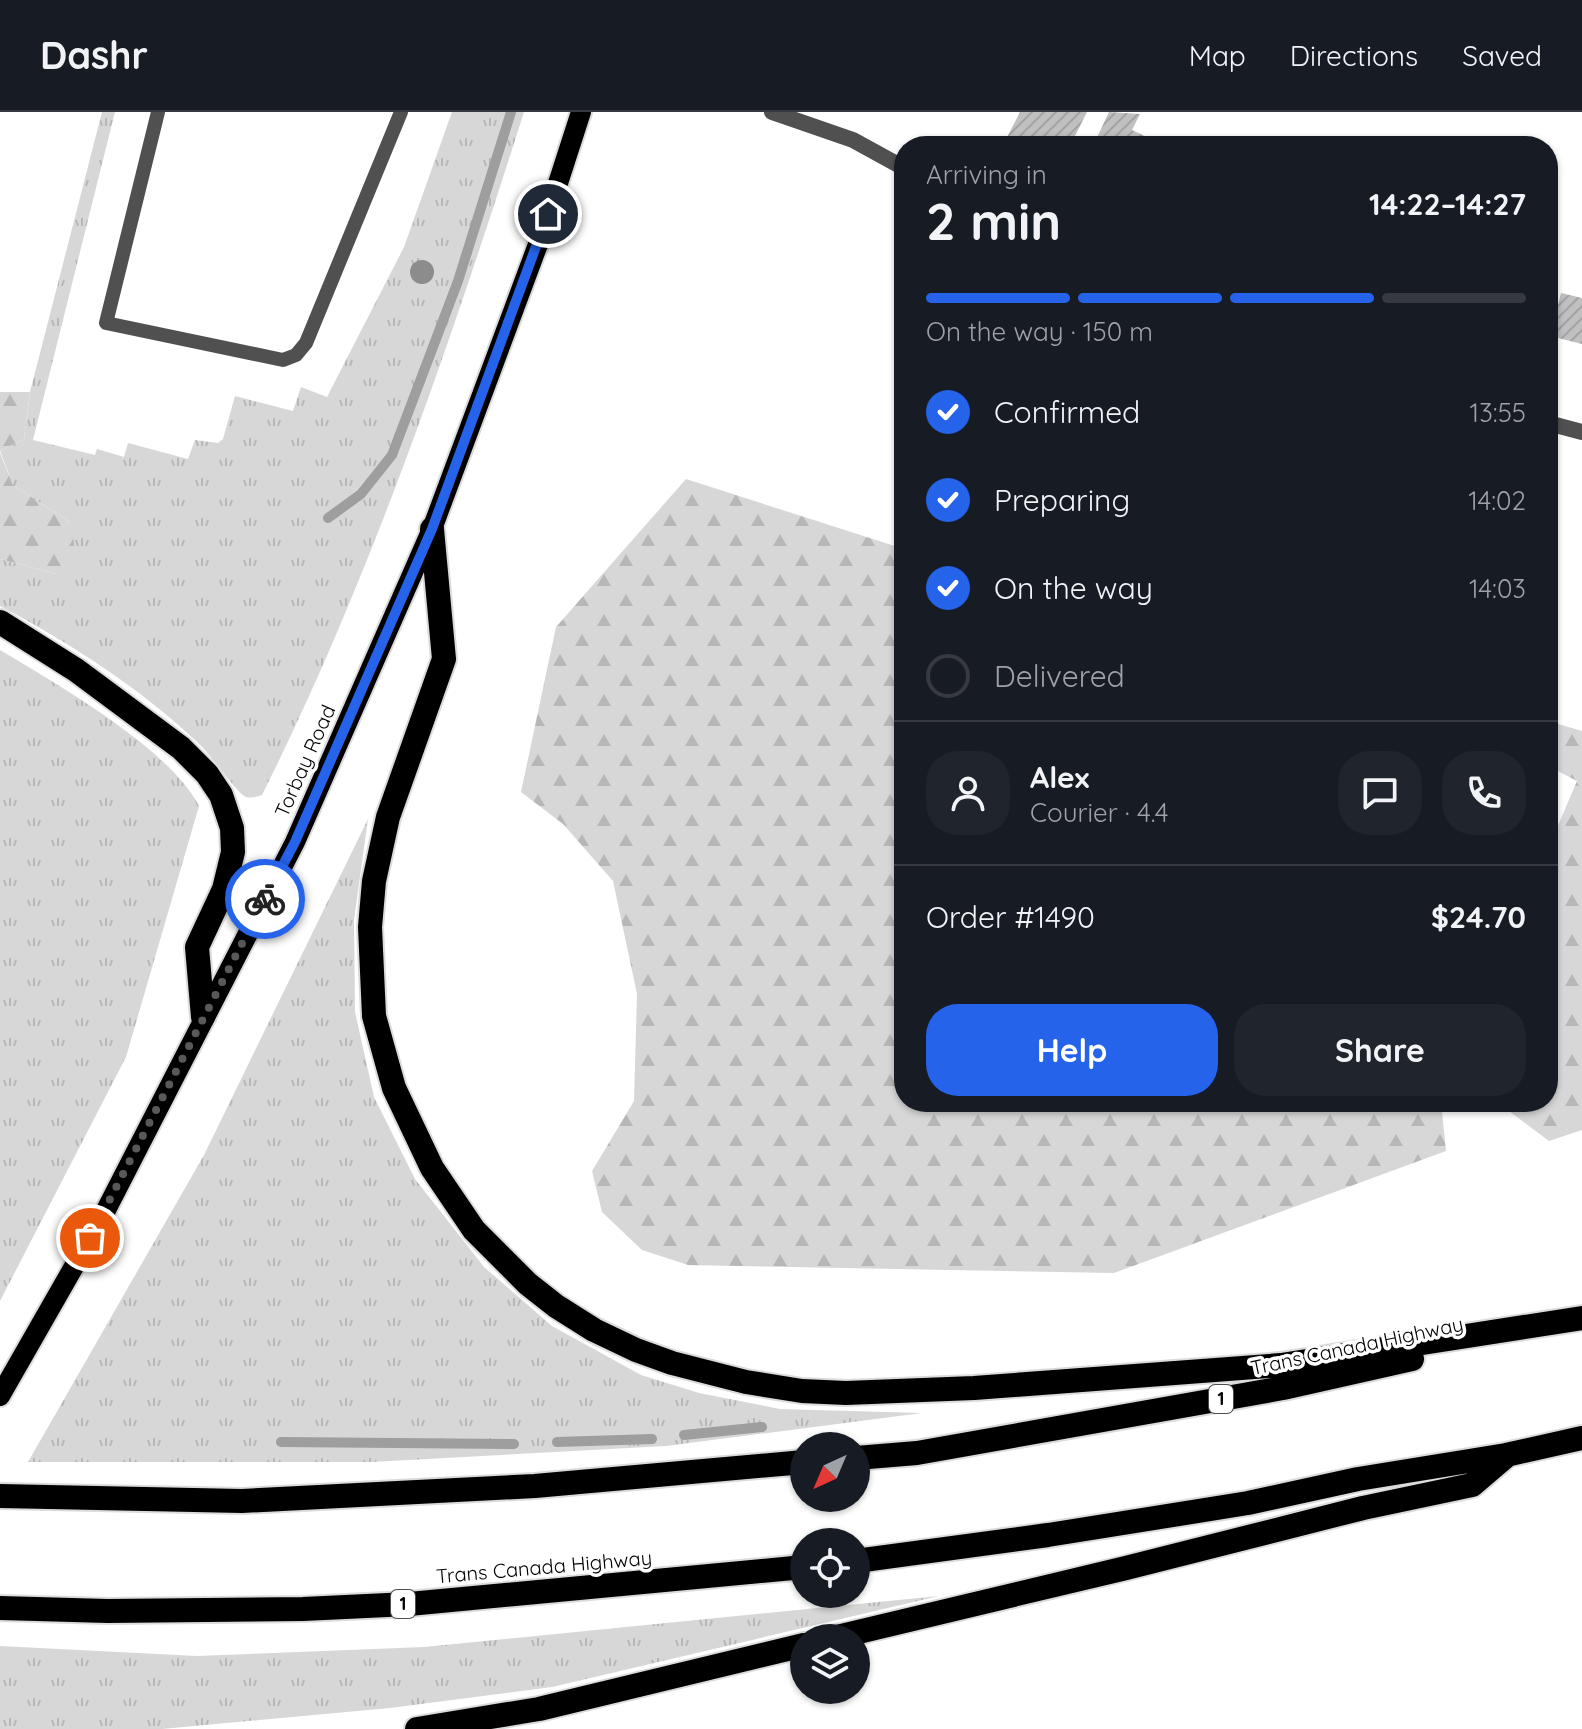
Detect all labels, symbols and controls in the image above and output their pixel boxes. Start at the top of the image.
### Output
text: Dashr [40,31,148,79]
text: Map [1189,38,1246,73]
text: Directions [1290,38,1418,73]
text: Saved [1462,38,1542,73]
text: Arriving in [926,158,1047,191]
pin [514,180,582,248]
text: 14:22–14:27 [1369,185,1526,223]
text: 2 min [926,188,1061,253]
icon: home [526,192,570,236]
text: On the way · 150 m [926,315,1153,348]
icon: check [926,390,970,434]
text: Confirmed [994,393,1140,431]
text: 13:55 [1470,396,1526,429]
icon: check [926,478,970,522]
text: Preparing [994,481,1130,519]
text: 14:02 [1468,484,1526,517]
icon: check [926,566,970,610]
text: On the way [994,569,1153,607]
text: 14:03 [1469,572,1526,605]
text: Delivered [994,657,1125,695]
street label: Torbay Road [269,701,340,821]
button: person [926,751,1010,835]
button: chat [1338,751,1422,835]
button: phone [1442,751,1526,835]
text: Alex [1030,758,1089,796]
text: Courier · 4.4 [1030,796,1168,829]
courier [225,859,305,939]
icon: bike [243,877,287,921]
text: Order #1490 [926,898,1095,936]
text: $24.70 [1431,898,1526,936]
button: Help [926,1004,1218,1096]
button: Share [1234,1004,1526,1096]
pin [56,1204,124,1272]
icon: bag [68,1216,112,1260]
street label: Trans Canada Highway [1248,1311,1465,1380]
road number: 1 [1209,1385,1233,1413]
north arrow [790,1432,870,1512]
map controls [790,1432,870,1704]
button: locate [790,1528,870,1608]
street label: Trans Canada Highway [435,1545,653,1588]
road number: 1 [391,1590,415,1618]
button: layers [790,1624,870,1704]

